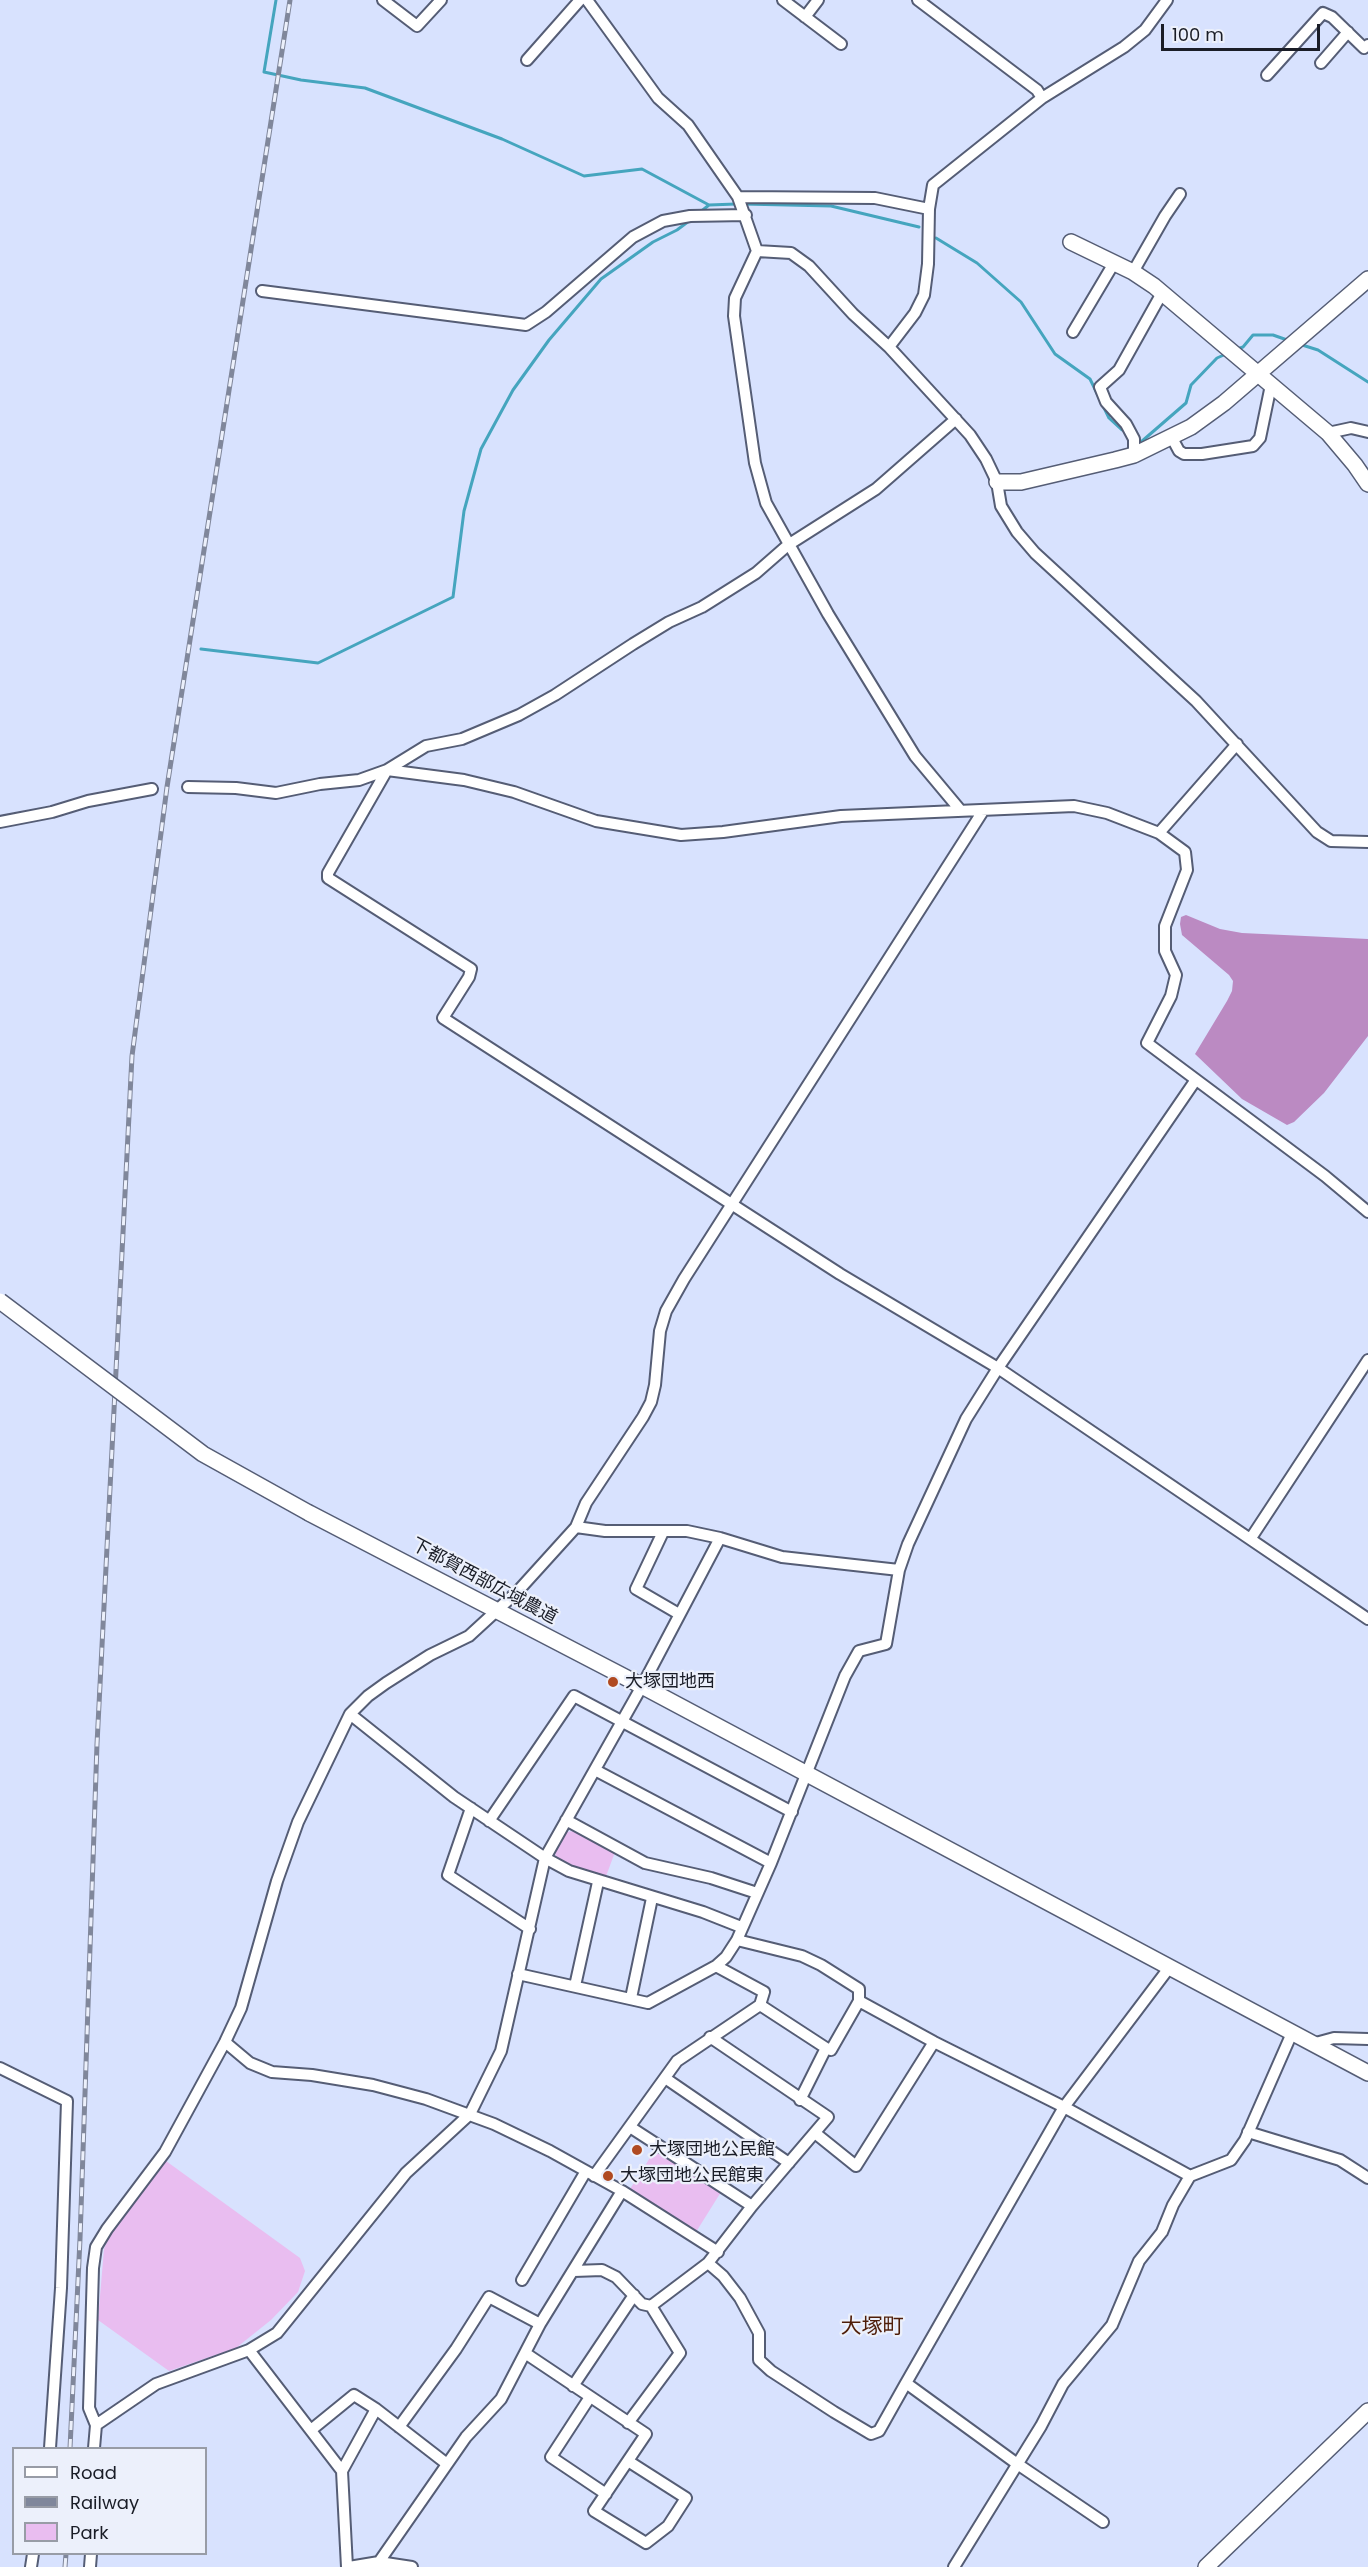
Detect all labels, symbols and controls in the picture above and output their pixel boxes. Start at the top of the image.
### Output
scale bar [1164,12,1323,50]
text: 100 m [1172,22,1224,47]
street label: 下都賀西部広域農道 [407,1534,561,1630]
place label: 大塚団地西 [625,1671,715,1693]
marker: 大塚団地西 [606,1675,620,1689]
place label: 大塚団地公民館 [649,2139,775,2161]
marker: 大塚団地公民館 [630,2143,644,2157]
place label: 大塚団地公民館東 [620,2165,764,2187]
marker: 大塚団地公民館東 [601,2169,615,2183]
district label: 大塚町 [841,2315,903,2341]
legend [12,2447,207,2555]
text: Road [70,2460,117,2485]
text: Railway [70,2490,139,2515]
text: Park [70,2520,109,2545]

